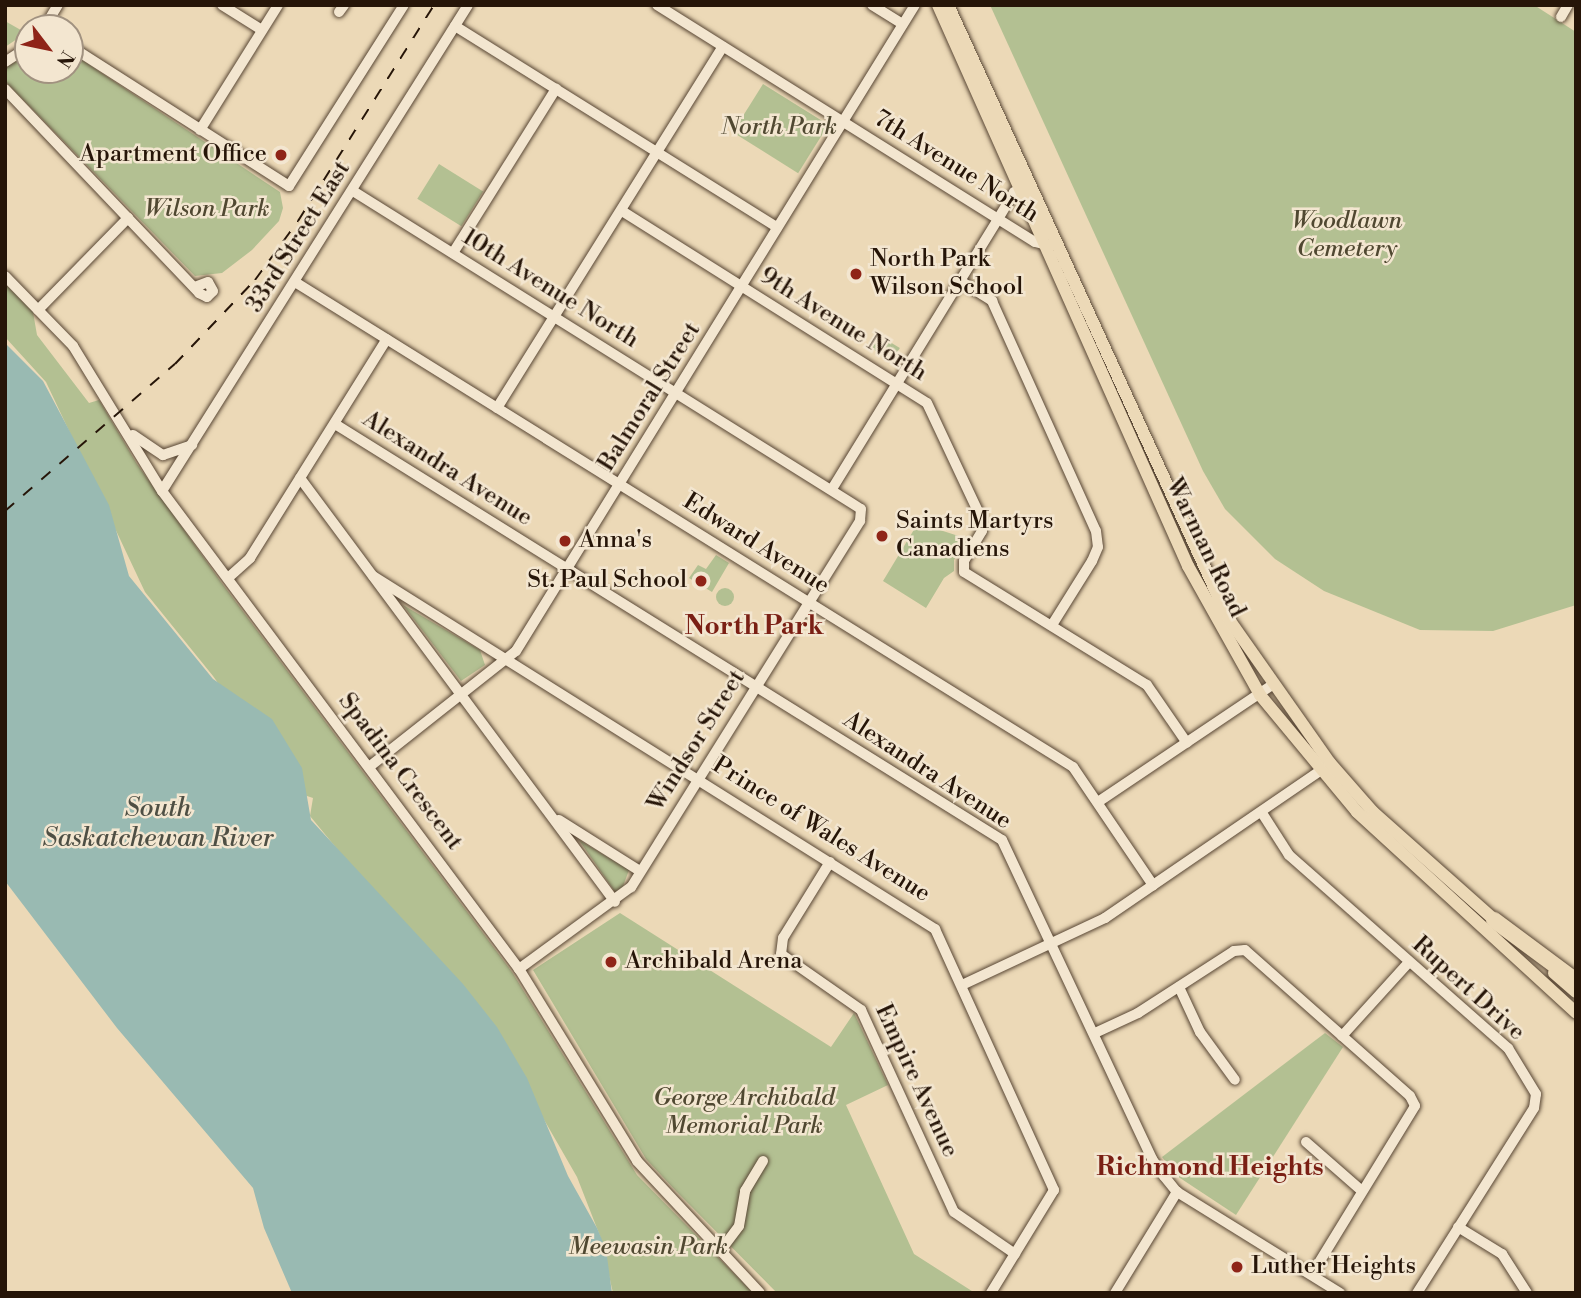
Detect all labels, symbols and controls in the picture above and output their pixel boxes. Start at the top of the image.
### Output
north arrow [14,14,84,84]
text: N [51,46,79,72]
street label: 7th Avenue North [868,105,1044,229]
park label: North Park [721,114,837,142]
place label: Apartment Office [80,141,267,169]
marker: Apartment Office [273,147,289,163]
street label: 33rd Street East [241,156,357,318]
park label: Wilson Park [145,196,269,224]
park label: Woodlawn Cemetery [1292,208,1402,264]
street label: 10th Avenue North [456,223,644,355]
place label: North Park Wilson School [870,246,1023,302]
street label: 9th Avenue North [754,262,932,388]
marker: North Park Wilson School [848,266,864,282]
street label: Balmoral Street [593,317,707,477]
street label: Alexandra Avenue [357,405,537,533]
street label: Warman Road [1159,474,1251,622]
street label: Edward Avenue [677,487,835,601]
place label: Saints Martyrs Canadiens [896,508,1054,564]
place label: Anna's [579,527,652,555]
marker: Saints Martyrs Canadiens [874,528,890,544]
marker: Anna's [557,533,573,549]
place label: St. Paul School [527,567,687,595]
marker: St. Paul School [693,573,709,589]
district label: North Park [684,611,824,643]
street label: Windsor Street [642,665,752,817]
street label: Spadina Crescent [332,688,468,856]
street label: Alexandra Avenue [837,706,1017,836]
street label: Prince of Wales Avenue [707,751,935,909]
water label: South Saskatchewan River [42,793,274,854]
street label: Rupert Drive [1406,931,1530,1047]
place label: Archibald Arena [625,948,802,976]
marker: Archibald Arena [603,954,619,970]
street label: Empire Avenue [868,1000,964,1162]
park label: George Archibald Memorial Park [653,1085,835,1141]
district label: Richmond Heights [1096,1152,1324,1184]
park label: Meewasin Park [568,1234,728,1262]
place label: Luther Heights [1251,1253,1416,1281]
marker: Luther Heights [1229,1259,1245,1275]

